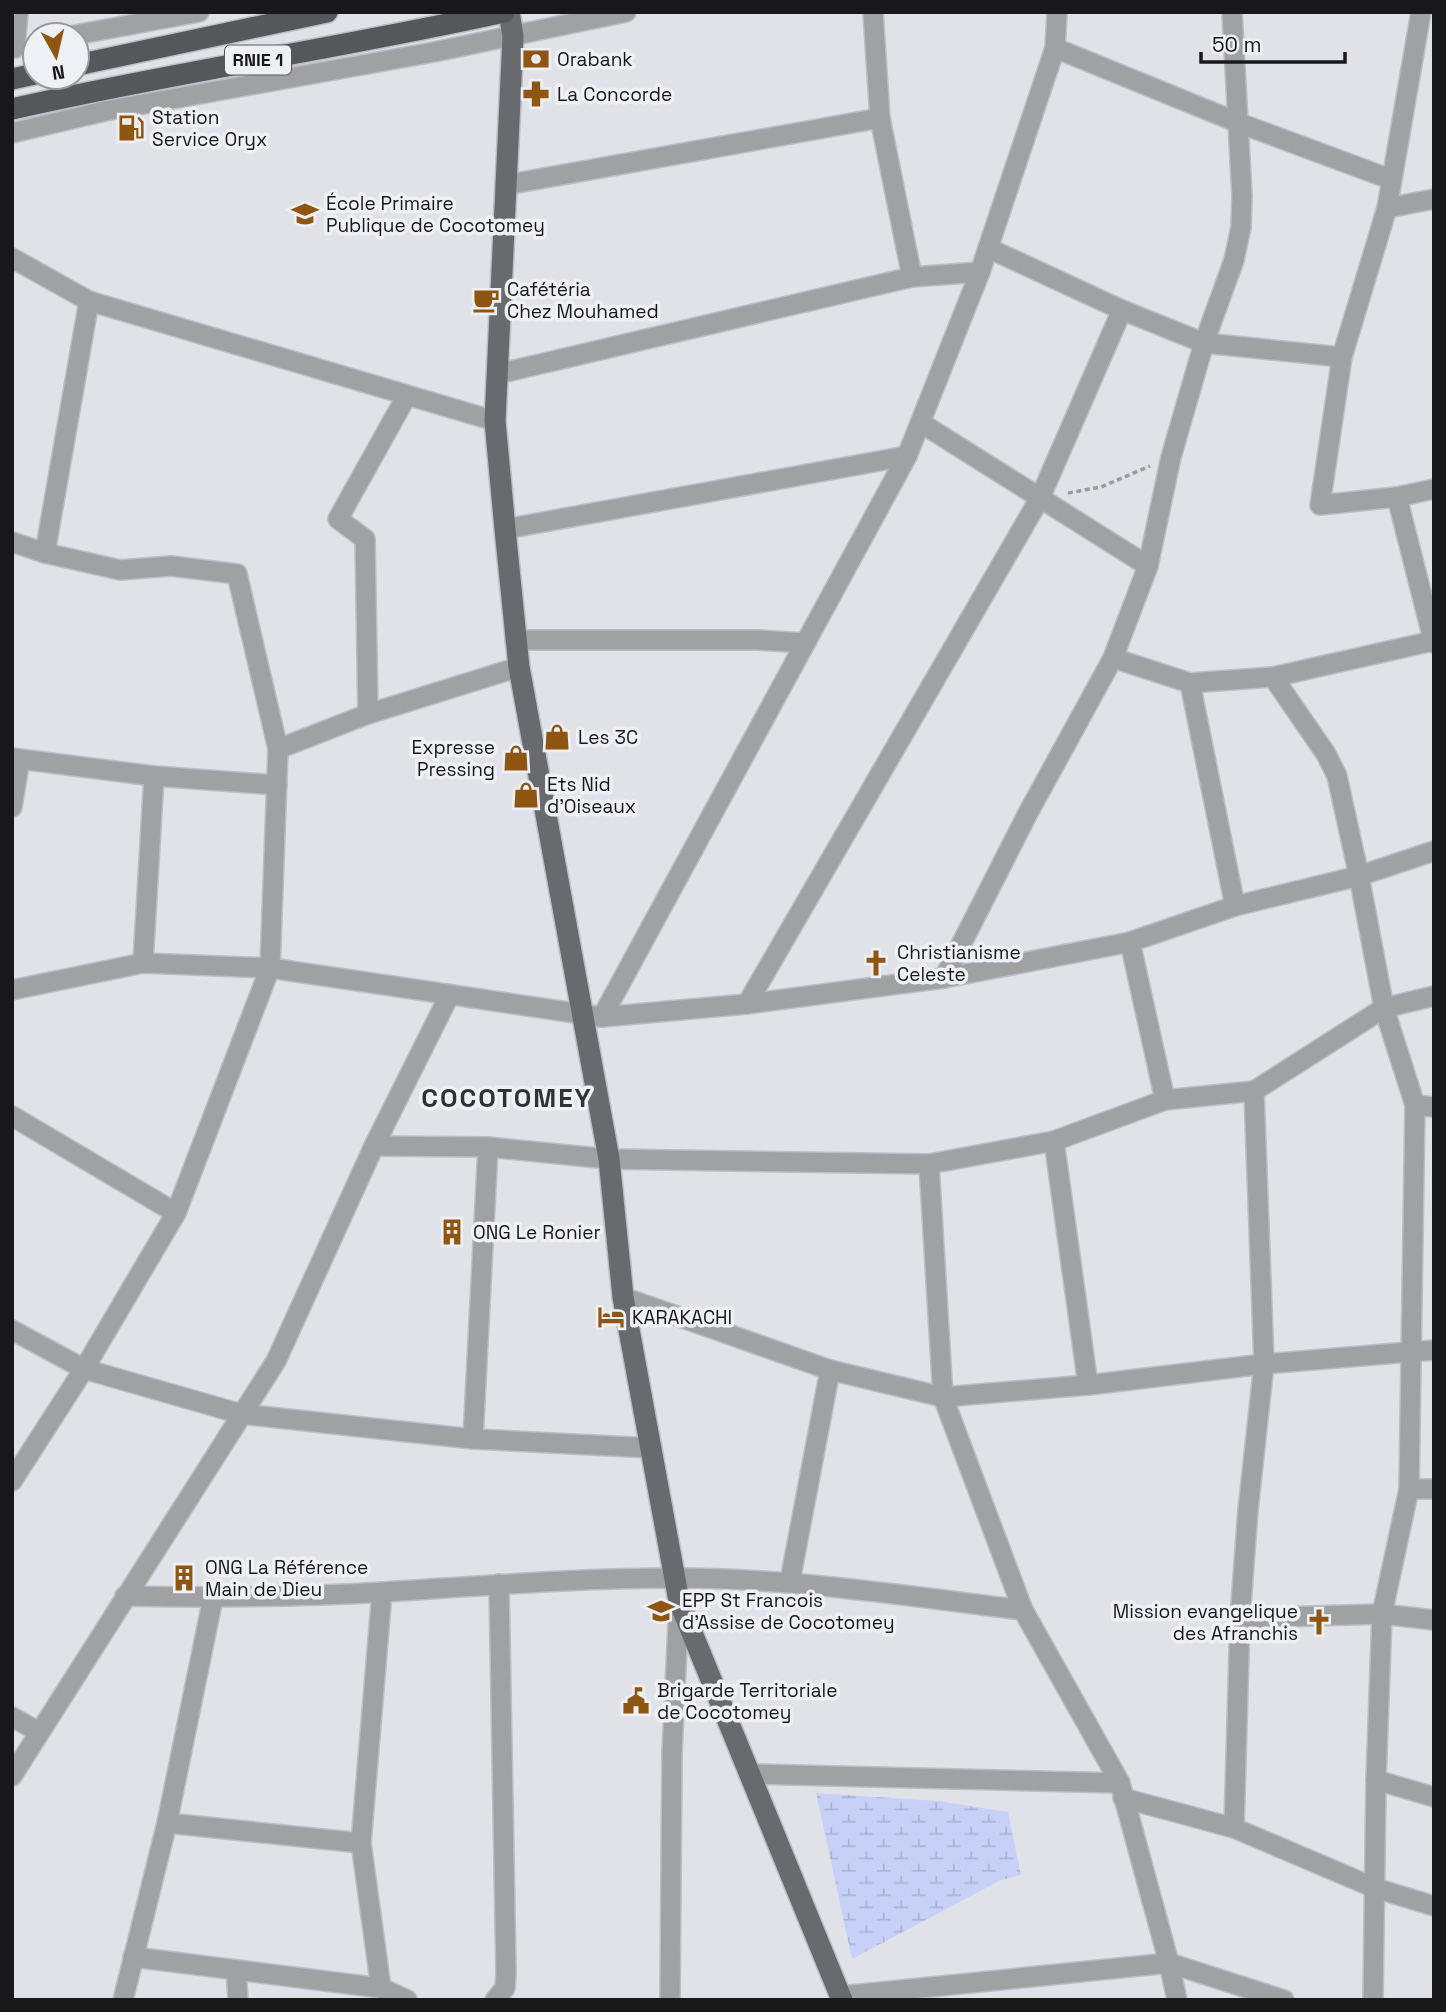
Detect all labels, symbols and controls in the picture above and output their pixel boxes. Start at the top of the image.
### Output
north arrow [21,21,91,91]
scale bar [1201,21,1344,65]
text: 50 m [1212,31,1262,58]
bank icon: Orabank [521,44,551,74]
road number: RNIE 1 [225,46,291,74]
place label: Orabank [557,47,633,72]
text: N [50,59,66,86]
pharmacy icon: La Concorde [521,79,551,109]
place label: La Concorde [557,82,672,107]
place label: Station Service Oryx [152,105,267,152]
fuel station icon: Station Service Oryx [116,113,146,143]
place label: École Primaire Publique de Cocotomey [326,191,545,238]
school or university icon: École Primaire Publique de Cocotomey [290,199,320,229]
place label: Cafétéria Chez Mouhamed [507,277,659,324]
cafe icon: Cafétéria Chez Mouhamed [471,285,501,315]
shop icon: Les 3C [542,722,572,752]
place label: Les 3C [578,725,638,750]
place label: Expresse Pressing [411,735,495,782]
shop icon: Expresse Pressing [501,743,531,773]
place label: Ets Nid d'Oiseaux [547,772,636,819]
shop icon: Ets Nid d'Oiseaux [511,780,541,810]
place label: Christianisme Celeste [897,940,1021,987]
church icon: Christianisme Celeste [861,948,891,978]
district label: COCOTOMEY [421,1081,593,1115]
building icon: ONG Le Ronier [437,1217,467,1247]
place label: ONG Le Ronier [473,1220,601,1245]
hotel icon: KARAKACHI [596,1302,626,1332]
place label: KARAKACHI [632,1305,732,1330]
place label: ONG La Référence Main de Dieu [205,1555,368,1602]
building icon: ONG La Référence Main de Dieu [169,1563,199,1593]
place label: EPP St Francois d'Assise de Cocotomey [682,1588,895,1635]
school or university icon: EPP St Francois d'Assise de Cocotomey [646,1596,676,1626]
place label: Mission evangelique des Afranchis [1113,1599,1298,1646]
church icon: Mission evangelique des Afranchis [1304,1607,1334,1637]
place label: Brigarde Territoriale de Cocotomey [657,1678,837,1725]
public building icon: Brigarde Territoriale de Cocotomey [621,1686,651,1716]

